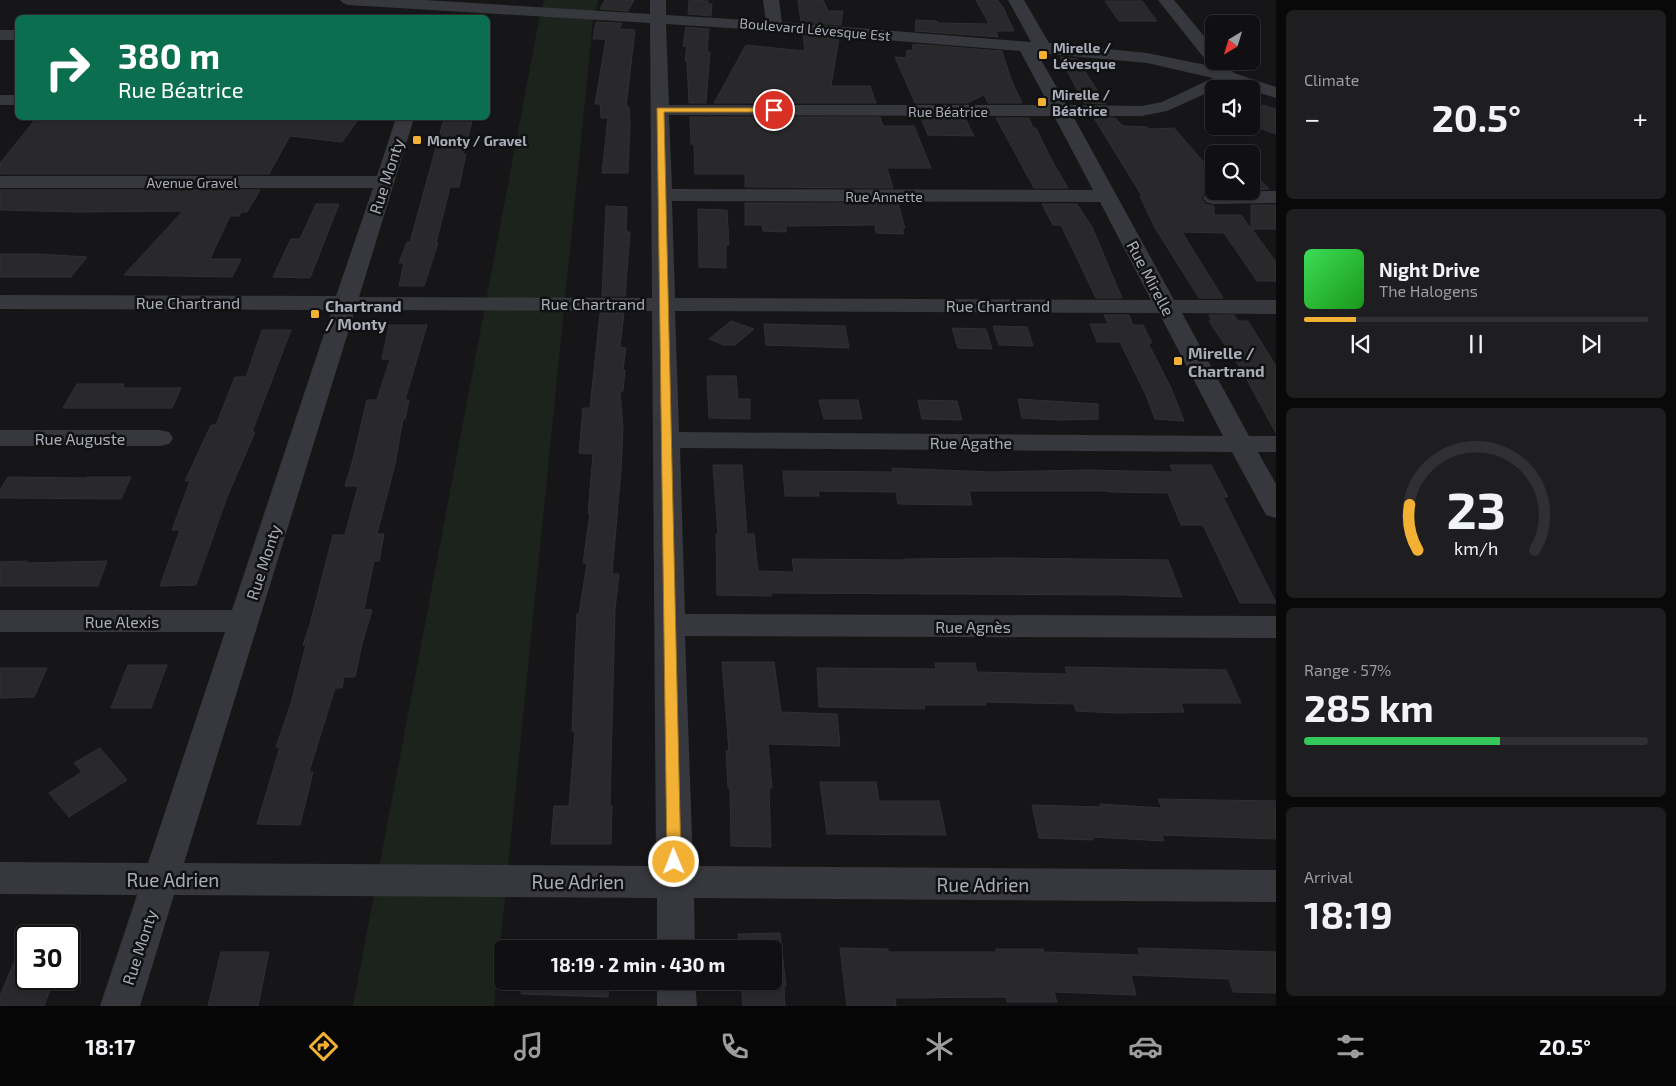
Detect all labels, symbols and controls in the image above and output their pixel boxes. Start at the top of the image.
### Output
street label: Boulevard Lévesque Est [739,14,891,44]
north arrow [1205,15,1260,70]
map controls [1205,15,1260,200]
text: 380 m [118,34,220,76]
icon: right [35,35,100,100]
place label: Mirelle / Lévesque [1053,39,1116,72]
marker: Mirelle / Lévesque [1037,49,1049,61]
text: Climate [1304,70,1359,89]
text: Rue Béatrice [118,76,243,102]
button: sound [1205,80,1260,135]
place label: Mirelle / Béatrice [1052,86,1111,119]
pin [753,89,795,131]
text: 20.5° [1432,94,1521,140]
icon: arrive [760,96,788,124]
marker: Mirelle / Béatrice [1036,96,1048,108]
text: − [1304,101,1320,135]
text: + [1633,101,1648,135]
street label: Rue Béatrice [908,103,988,120]
place label: Monty / Gravel [427,132,527,149]
marker: Monty / Gravel [411,134,423,146]
street label: Rue Monty [365,135,407,216]
button: search [1205,145,1260,200]
street label: Avenue Gravel [146,174,238,191]
street label: Rue Annette [845,188,923,205]
street label: Rue Mirelle [1123,237,1179,319]
text: Night Drive [1379,258,1480,281]
text: The Halogens [1379,281,1478,300]
street label: Rue Chartrand [136,293,240,312]
street label: Rue Chartrand [541,294,645,313]
place label: Chartrand / Monty [325,296,402,334]
street label: Rue Chartrand [946,296,1050,315]
marker: Chartrand / Monty [309,308,321,320]
icon: previous [1347,330,1375,358]
icon: pause [1462,330,1490,358]
icon: next [1577,330,1605,358]
place label: Mirelle / Chartrand [1188,343,1265,380]
marker: Mirelle / Chartrand [1172,355,1184,367]
street label: Rue Auguste [35,429,125,448]
street label: Rue Agathe [930,433,1012,452]
text: 23 [1446,477,1506,539]
street label: Rue Monty [242,521,284,602]
text: km/h [1454,537,1498,559]
street label: Rue Alexis [85,612,159,631]
street label: Rue Agnès [935,617,1011,636]
text: Range · 57% [1304,660,1391,679]
text: 285 km [1304,684,1434,730]
position arrow [647,835,699,887]
text: Arrival [1304,867,1353,886]
street label: Rue Adrien [127,868,219,891]
street label: Rue Adrien [532,870,624,893]
street label: Rue Adrien [937,873,1029,896]
text: 18:19 [1304,891,1393,937]
street label: Rue Monty [118,906,160,987]
speed limit sign: 30 [15,925,80,990]
text: 18:19 · 2 min · 430 m [551,953,725,976]
icon: directions [306,1029,341,1064]
icon: music [511,1029,546,1064]
icon: phone [717,1029,752,1064]
icon: climate [922,1029,957,1064]
icon: car [1128,1029,1163,1064]
icon: filters [1333,1029,1368,1064]
text: 18:17 [85,1033,135,1059]
text: 20.5° [1539,1033,1591,1059]

